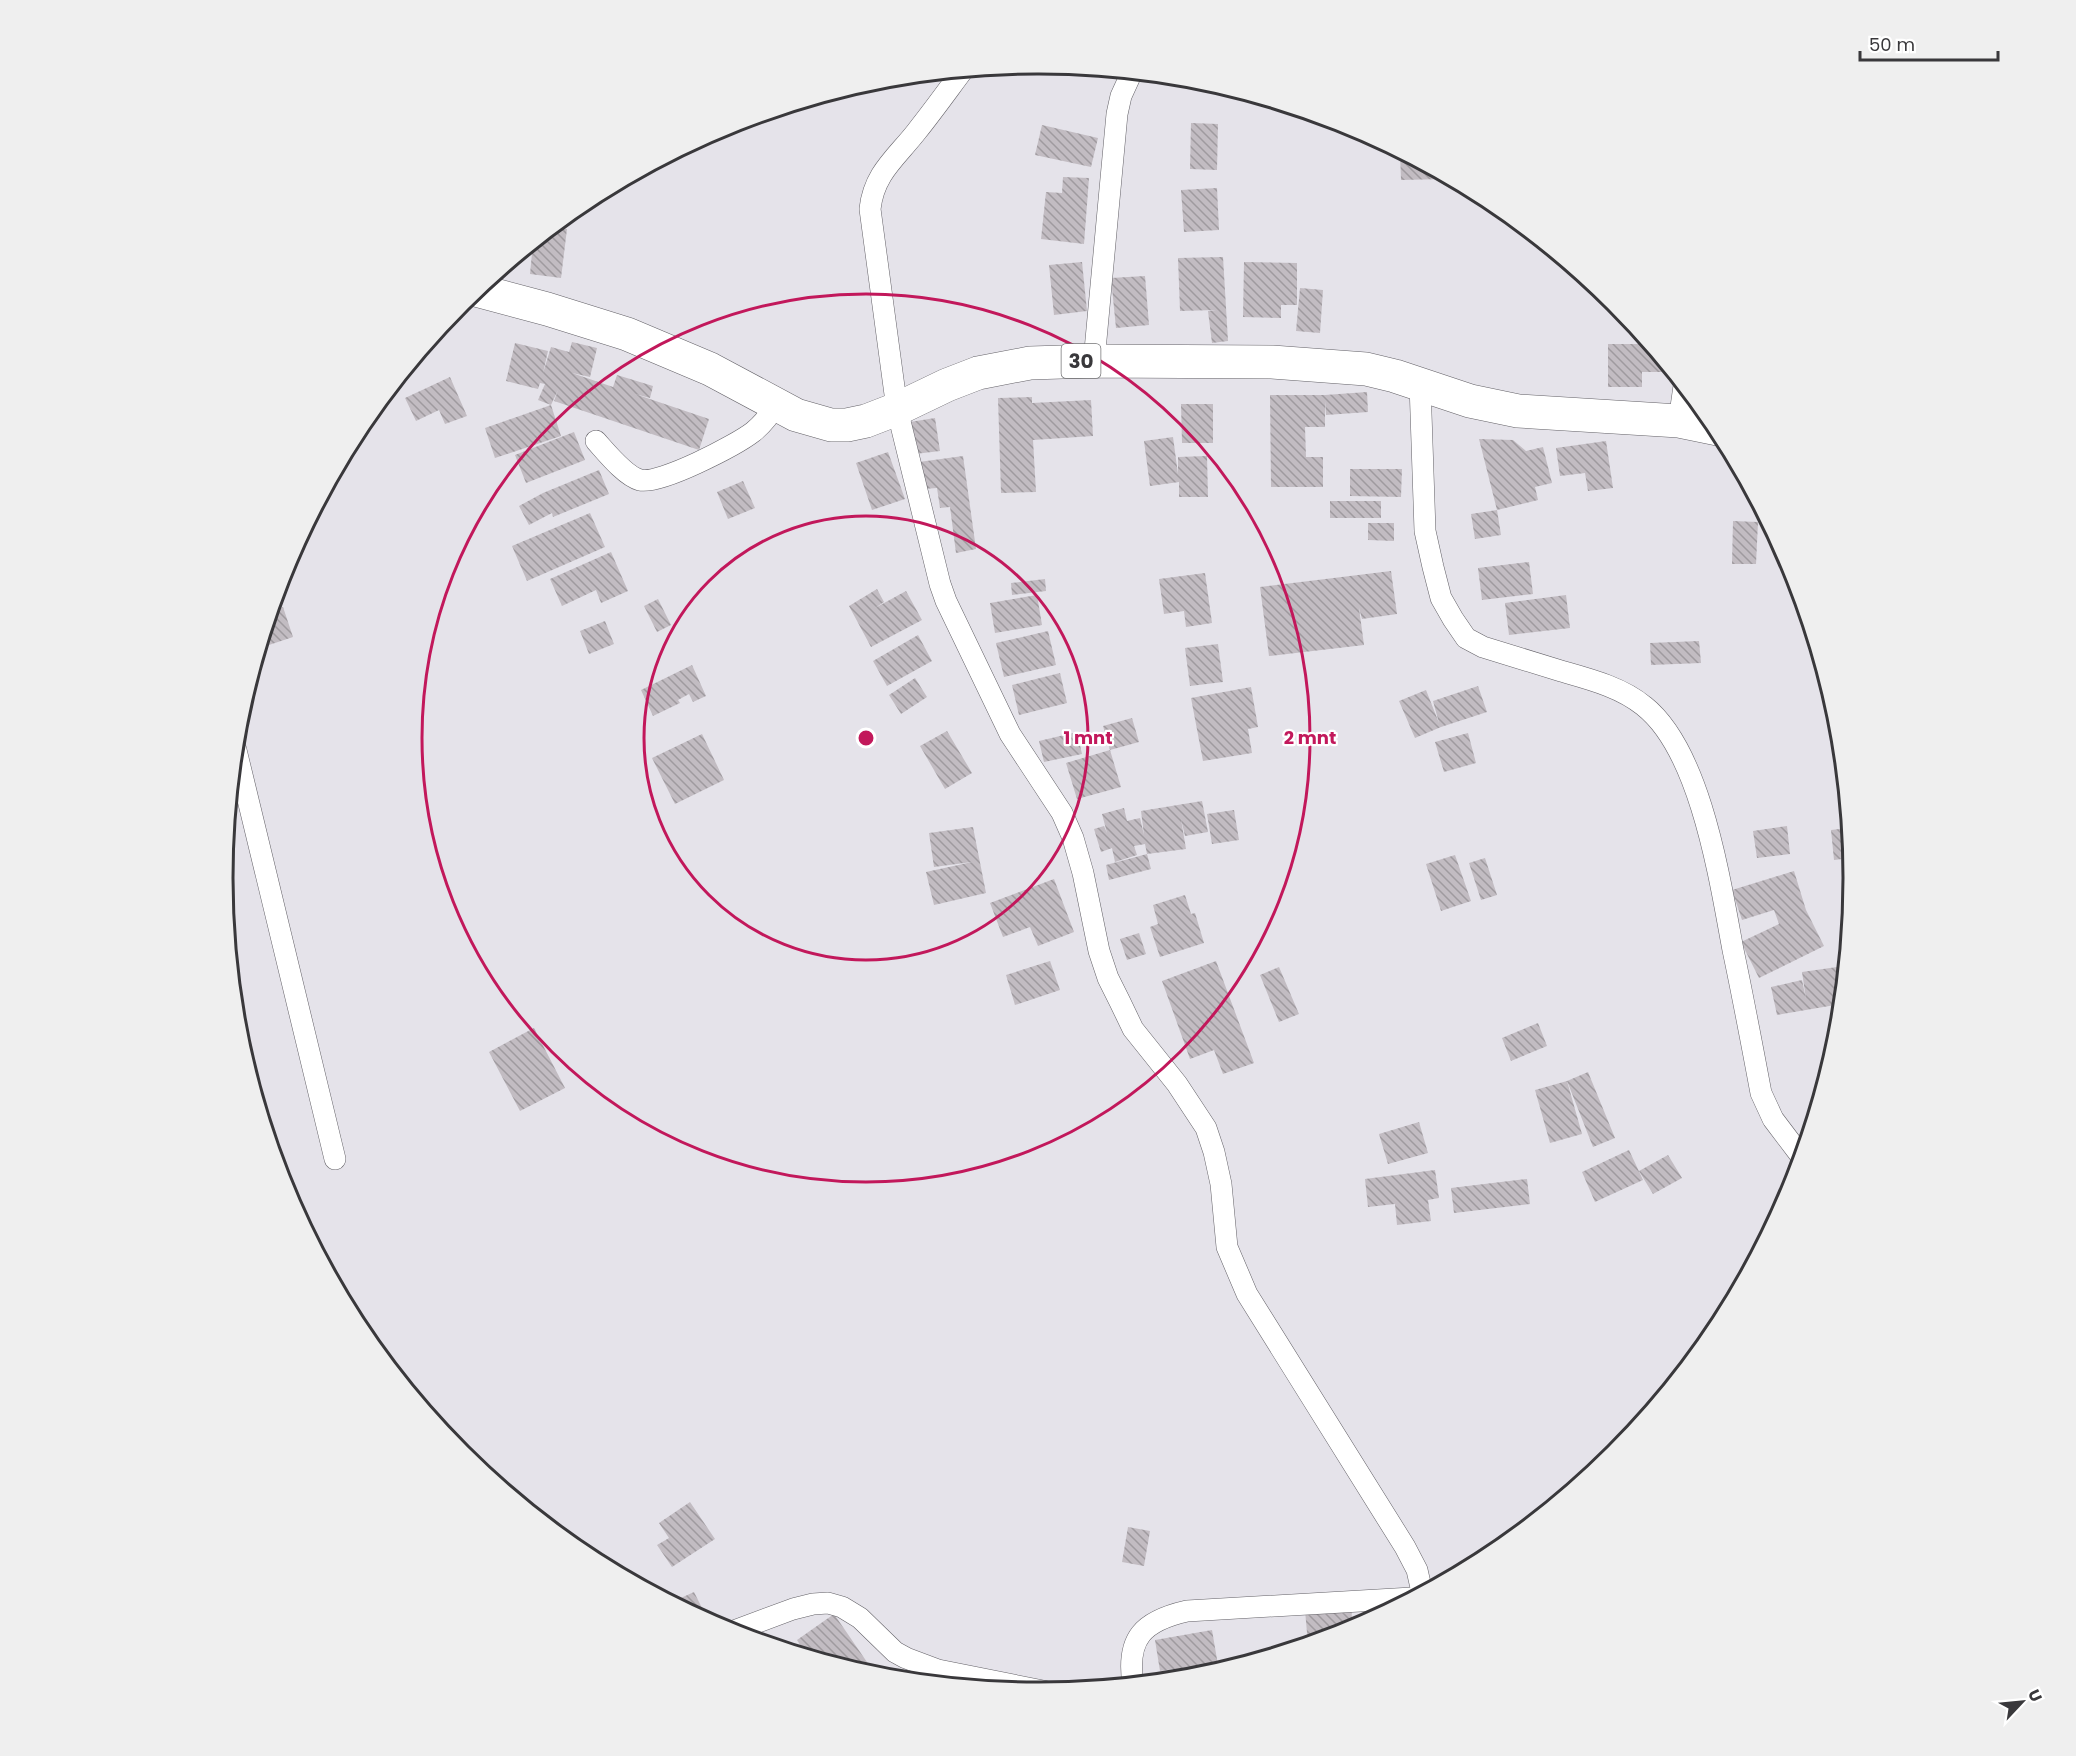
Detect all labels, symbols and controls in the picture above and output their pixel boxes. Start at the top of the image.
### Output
scale bar [1860,24,1998,62]
text: 50 m [1869,32,1915,57]
road number: 30 [1062,344,1100,378]
text: 1 mnt [1063,725,1113,750]
text: 2 mnt [1284,725,1336,750]
centre of rings [856,728,876,748]
north arrow [1992,1672,2052,1732]
text: U [2022,1686,2048,1706]

